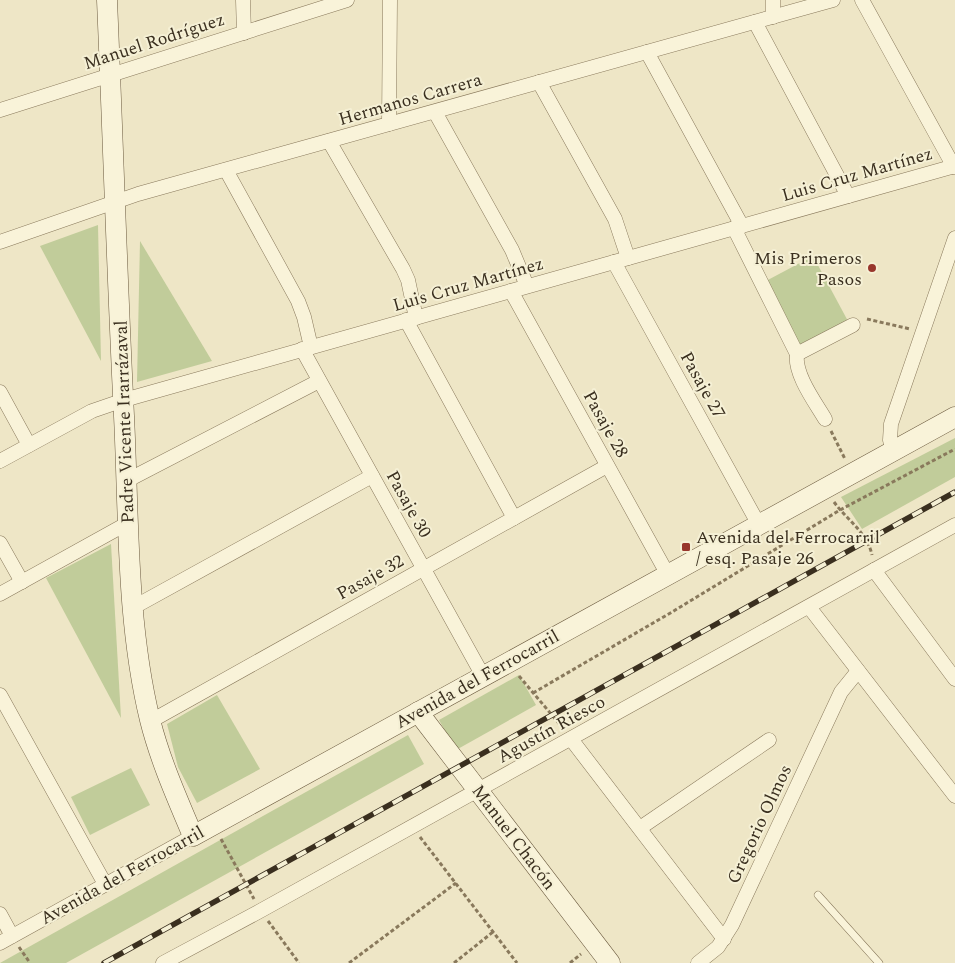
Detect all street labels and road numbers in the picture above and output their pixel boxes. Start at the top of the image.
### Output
street label: Manuel Rodríguez [80,6,228,77]
street label: Hermanos Carrera [335,66,485,133]
street label: Luis Cruz Martínez [778,140,936,209]
street label: Luis Cruz Martínez [389,250,547,319]
street label: Padre Vicente Irarrázaval [107,320,142,524]
street label: Pasaje 27 [673,347,732,424]
street label: Pasaje 28 [576,386,635,463]
street label: Pasaje 30 [379,466,438,543]
street label: Pasaje 32 [332,548,409,607]
street label: Avenida del Ferrocarril [390,623,564,736]
street label: Agustín Riesco [492,689,610,770]
street label: Gregorio Olmos [720,760,799,888]
street label: Manuel Chacón [465,779,562,896]
street label: Avenida del Ferrocarril [35,819,209,932]

